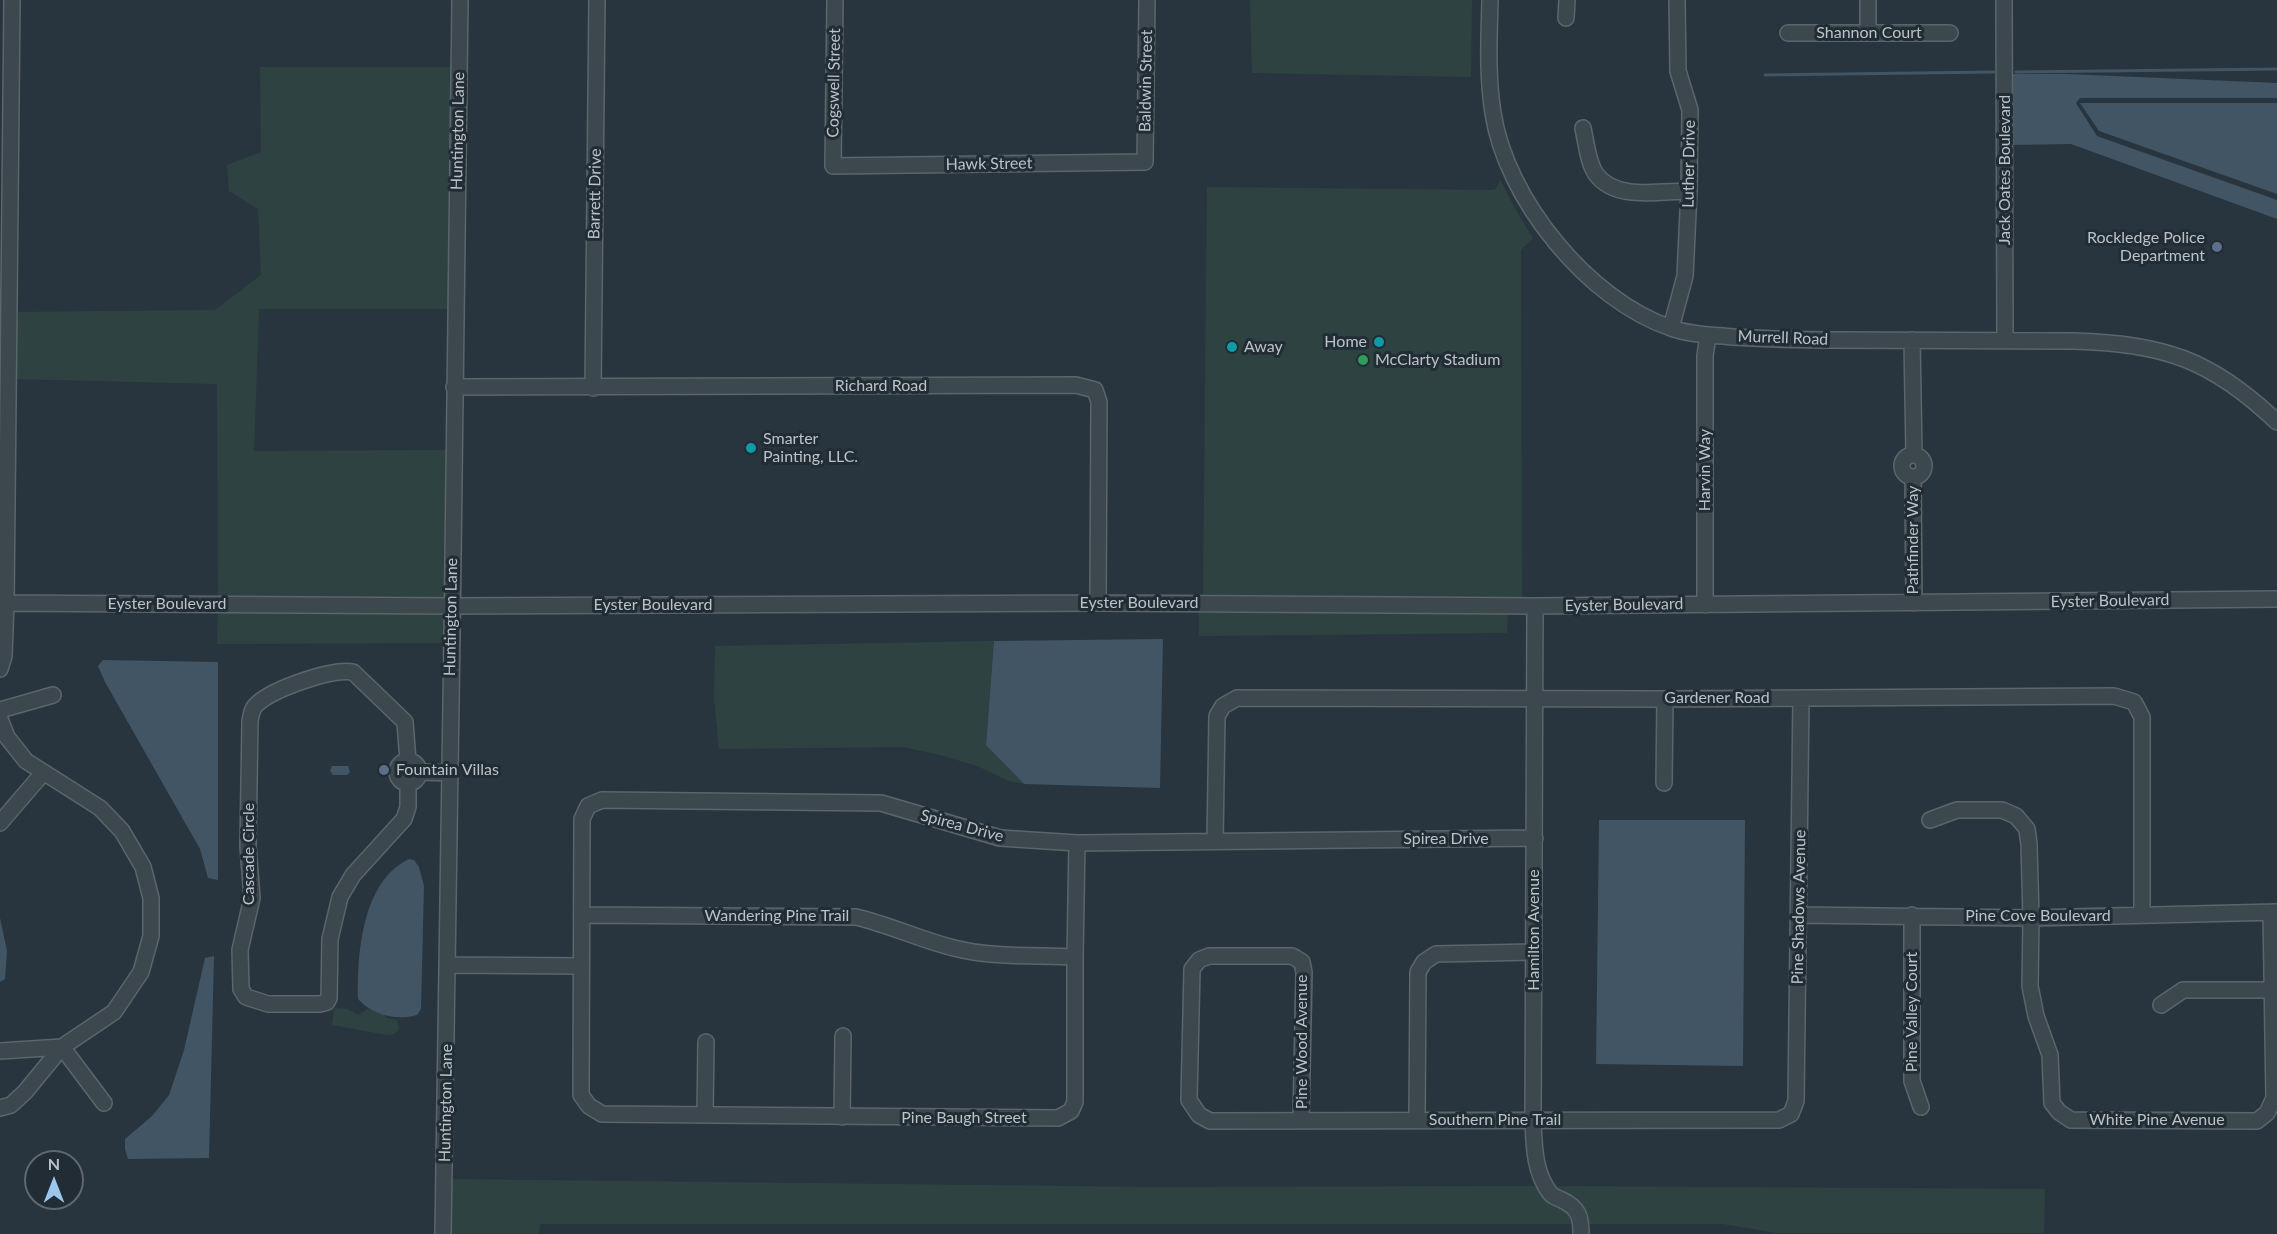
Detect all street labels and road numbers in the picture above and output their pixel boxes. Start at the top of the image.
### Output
street label: Shannon Court [1816,23,1922,43]
street label: Cogswell Street [823,28,845,138]
street label: Baldwin Street [1136,30,1156,132]
street label: Huntington Lane [447,72,469,190]
street label: Jack Oates Boulevard [1995,95,2015,245]
street label: Luther Drive [1679,120,1699,208]
street label: Barrett Drive [585,148,605,240]
street label: Hawk Street [945,154,1033,174]
street label: Murrell Road [1737,327,1829,349]
street label: Richard Road [835,376,927,396]
street label: Harvin Way [1695,429,1715,511]
street label: Pathfinder Way [1903,486,1923,594]
street label: Huntington Lane [440,558,462,676]
street label: Eyster Boulevard [2050,590,2170,612]
street label: Eyster Boulevard [1080,593,1198,613]
street label: Eyster Boulevard [108,594,226,614]
street label: Eyster Boulevard [1564,594,1684,616]
street label: Eyster Boulevard [594,595,712,615]
street label: Gardener Road [1664,688,1770,708]
street label: Cascade Circle [239,803,259,905]
street label: Spirea Drive [918,806,1006,846]
street label: Spirea Drive [1403,829,1489,849]
street label: Pine Shadows Avenue [1788,829,1810,985]
street label: Hamilton Avenue [1524,869,1544,991]
street label: Wandering Pine Trail [705,906,849,926]
street label: Pine Cove Boulevard [1965,906,2111,926]
street label: Pine Valley Court [1902,952,1922,1072]
street label: Pine Wood Avenue [1292,975,1312,1109]
street label: Huntington Lane [435,1044,457,1162]
street label: Pine Baugh Street [901,1108,1027,1128]
street label: Southern Pine Trail [1429,1110,1561,1130]
street label: White Pine Avenue [2089,1110,2225,1130]

